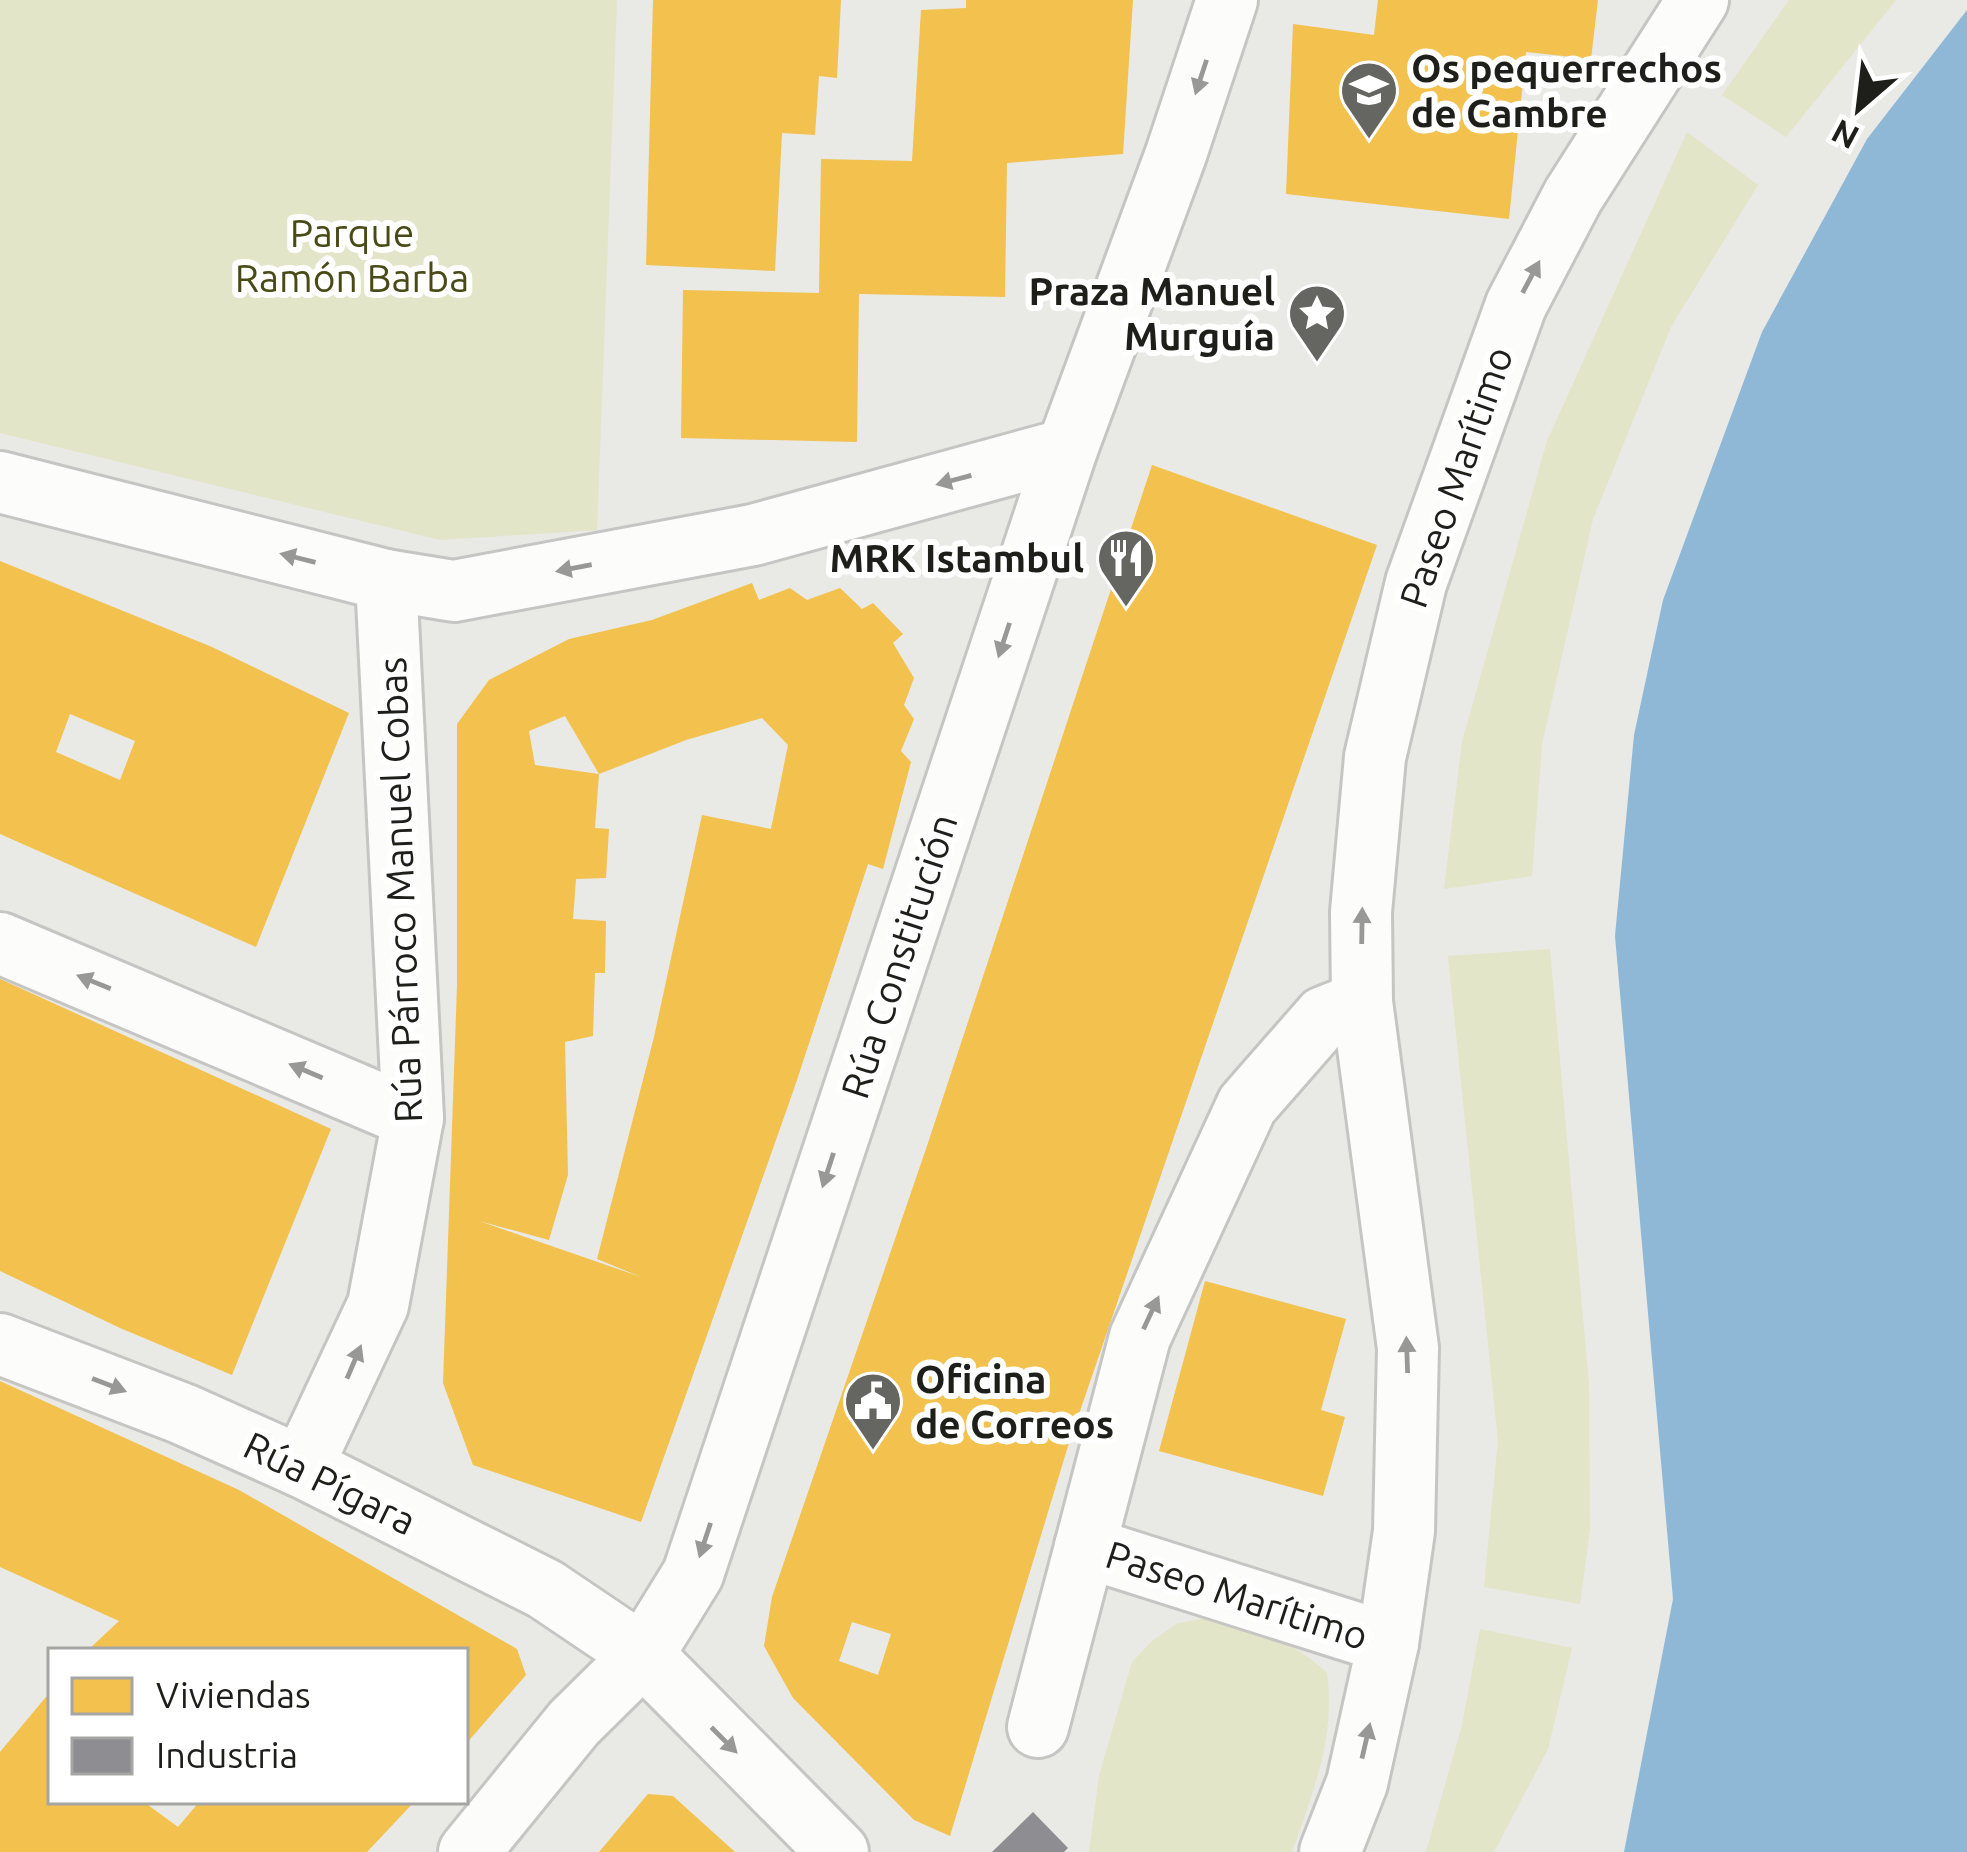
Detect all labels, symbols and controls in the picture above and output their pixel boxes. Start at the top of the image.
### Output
place label: Os pequerrechos de Cambre [1411,46,1722,134]
north arrow [1799,48,1919,168]
one-way arrow [1191,59,1210,96]
school or university icon: Os pequerrechos de Cambre [1338,59,1400,141]
text: N [1825,113,1864,157]
park label: Parque Ramón Barba [235,211,469,299]
one-way arrow [1520,259,1540,294]
place label: Praza Manuel Murguía [1029,269,1275,357]
place icon: Praza Manuel Murguía [1286,282,1348,364]
street label: Paseo Marítimo [1391,341,1520,613]
one-way arrow [935,472,972,490]
restaurant icon: MRK Istambul [1095,527,1157,609]
place label: MRK Istambul [829,536,1084,579]
one-way arrow [279,548,316,567]
one-way arrow [555,559,593,578]
one-way arrow [993,622,1012,659]
street label: Rúa Párroco Manuel Cobas [370,656,429,1124]
street label: Rúa Constitución [832,808,965,1103]
one-way arrow [1352,906,1371,944]
one-way arrow [75,972,111,991]
one-way arrow [288,1061,323,1081]
one-way arrow [817,1152,836,1189]
one-way arrow [1141,1295,1161,1330]
one-way arrow [1397,1335,1416,1373]
one-way arrow [344,1344,364,1379]
place label: Oficina de Correos [915,1357,1114,1445]
public building icon: Oficina de Correos [842,1370,904,1452]
one-way arrow [92,1377,128,1396]
street label: Rúa Pígara [237,1423,423,1543]
one-way arrow [694,1522,713,1559]
street label: Paseo Marítimo [1101,1532,1373,1657]
legend [48,1648,468,1804]
text: Viviendas [156,1674,311,1715]
one-way arrow [1358,1721,1377,1759]
one-way arrow [710,1726,738,1754]
text: Industria [156,1734,298,1775]

